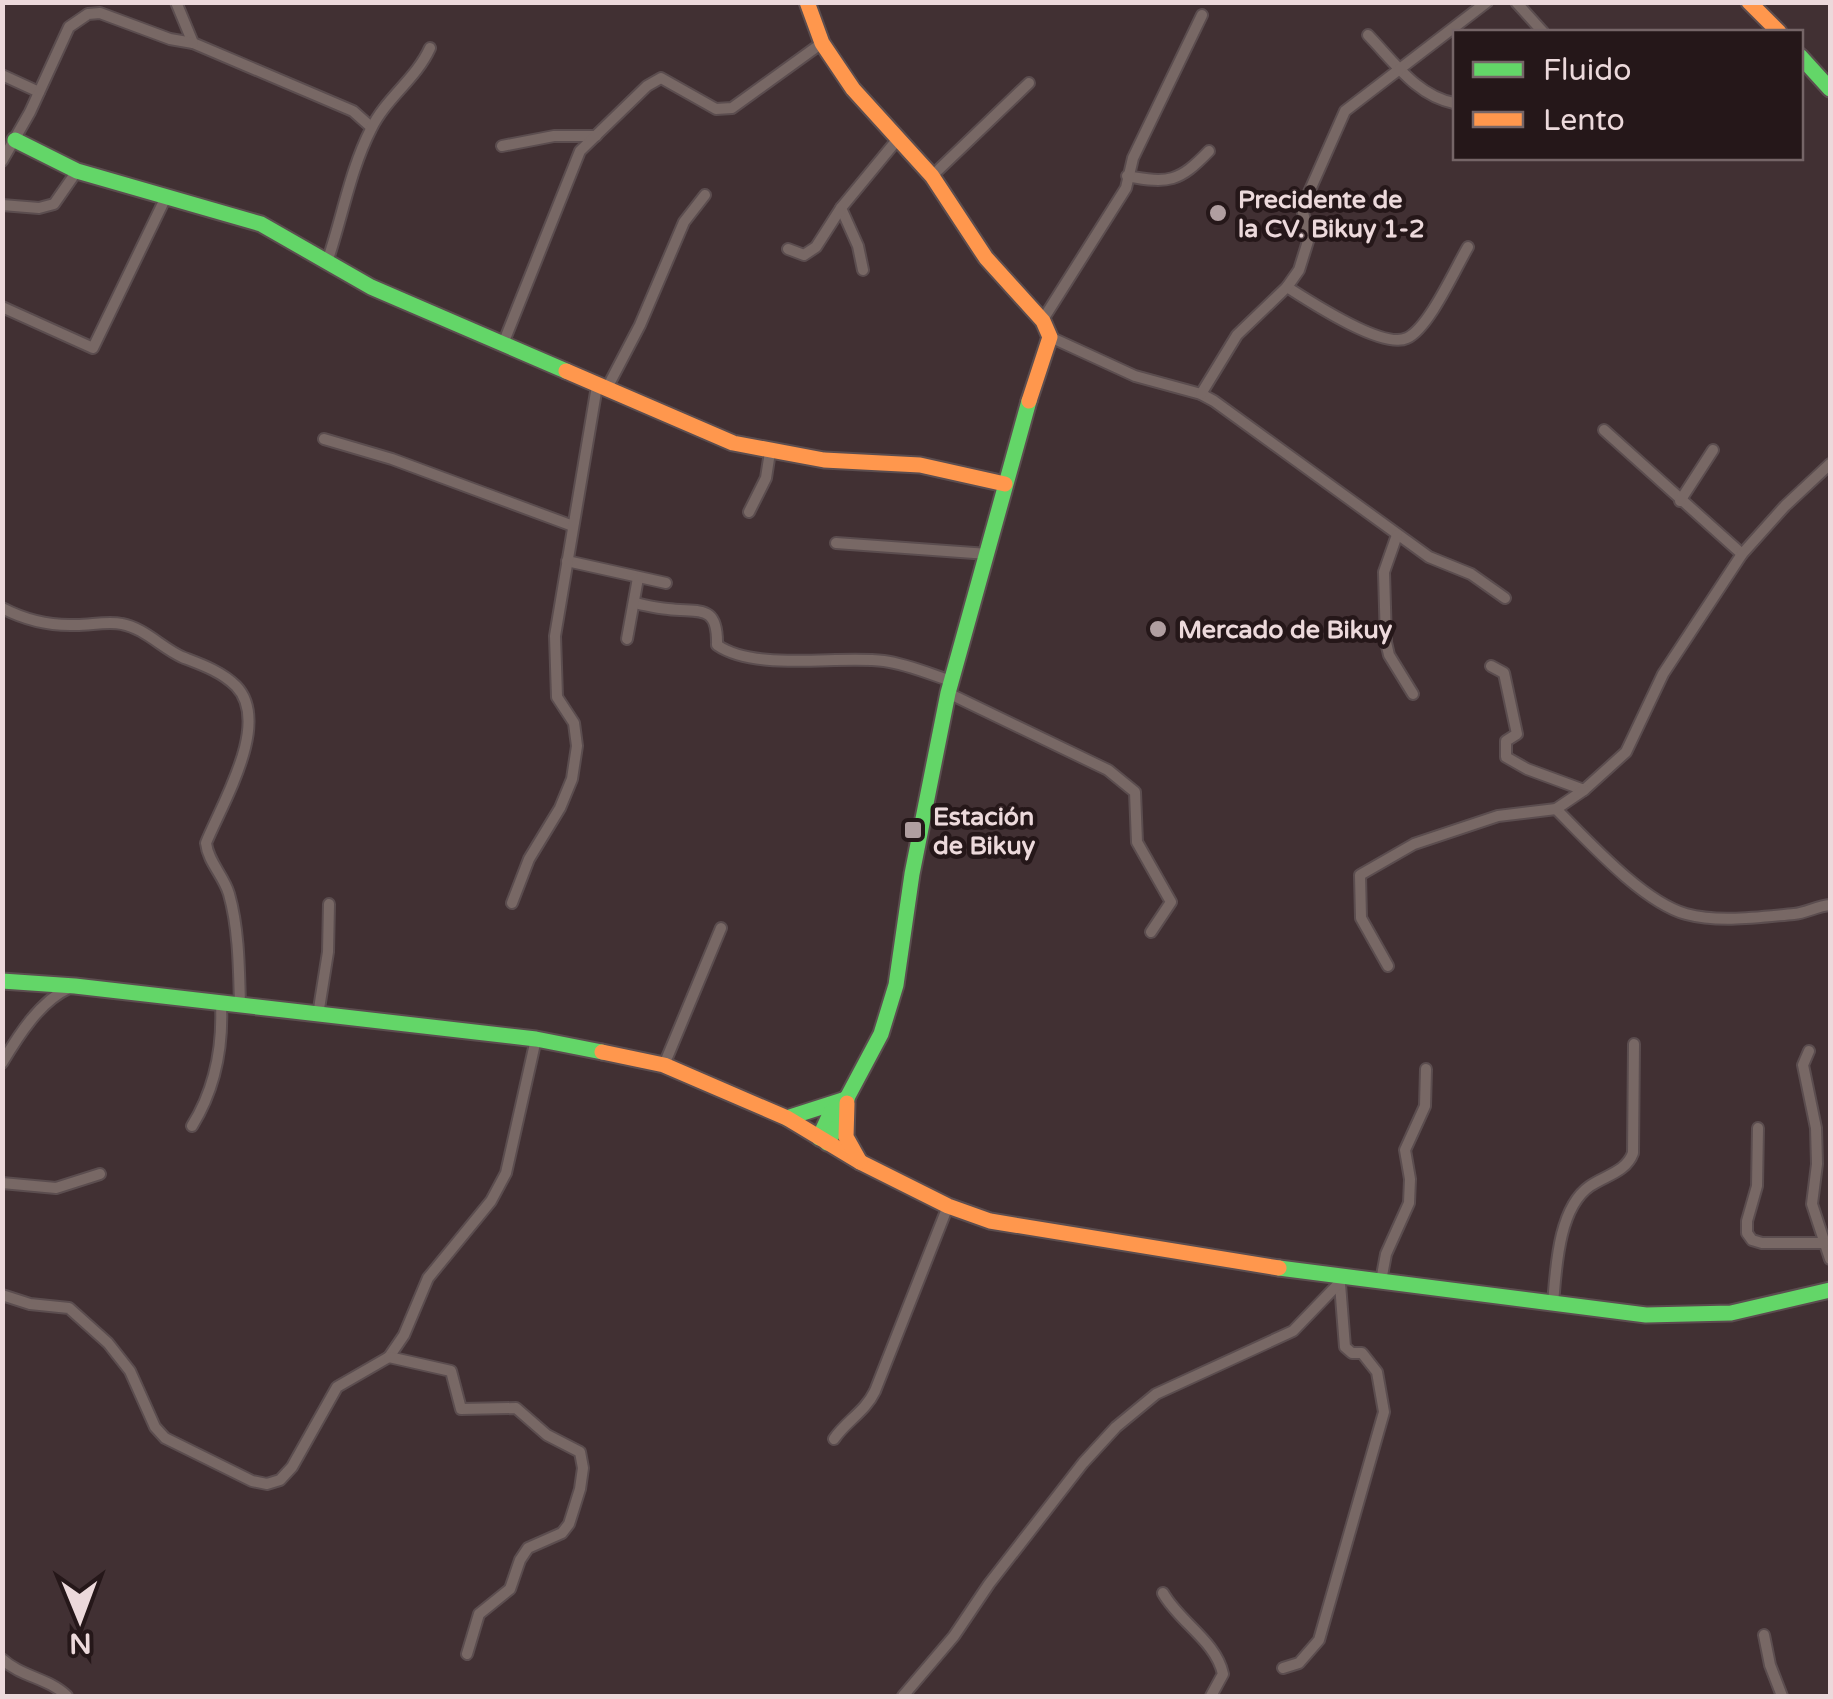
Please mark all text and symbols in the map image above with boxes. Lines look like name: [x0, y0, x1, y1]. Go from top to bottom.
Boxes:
legend: [1453, 30, 1803, 160]
text: Fluido: [1543, 52, 1631, 89]
text: Lento: [1543, 102, 1625, 139]
place label: Precidente de la CV. Bikuy 1-2: [1238, 185, 1425, 244]
marker: Precidente de la CV. Bikuy 1-2: [1207, 202, 1229, 224]
place label: Mercado de Bikuy: [1178, 615, 1393, 645]
marker: Mercado de Bikuy: [1147, 618, 1169, 640]
place label: Estación de Bikuy: [933, 802, 1036, 861]
marker: Estación de Bikuy: [902, 819, 924, 841]
north arrow: [30, 1569, 130, 1669]
text: N: [69, 1626, 92, 1660]

